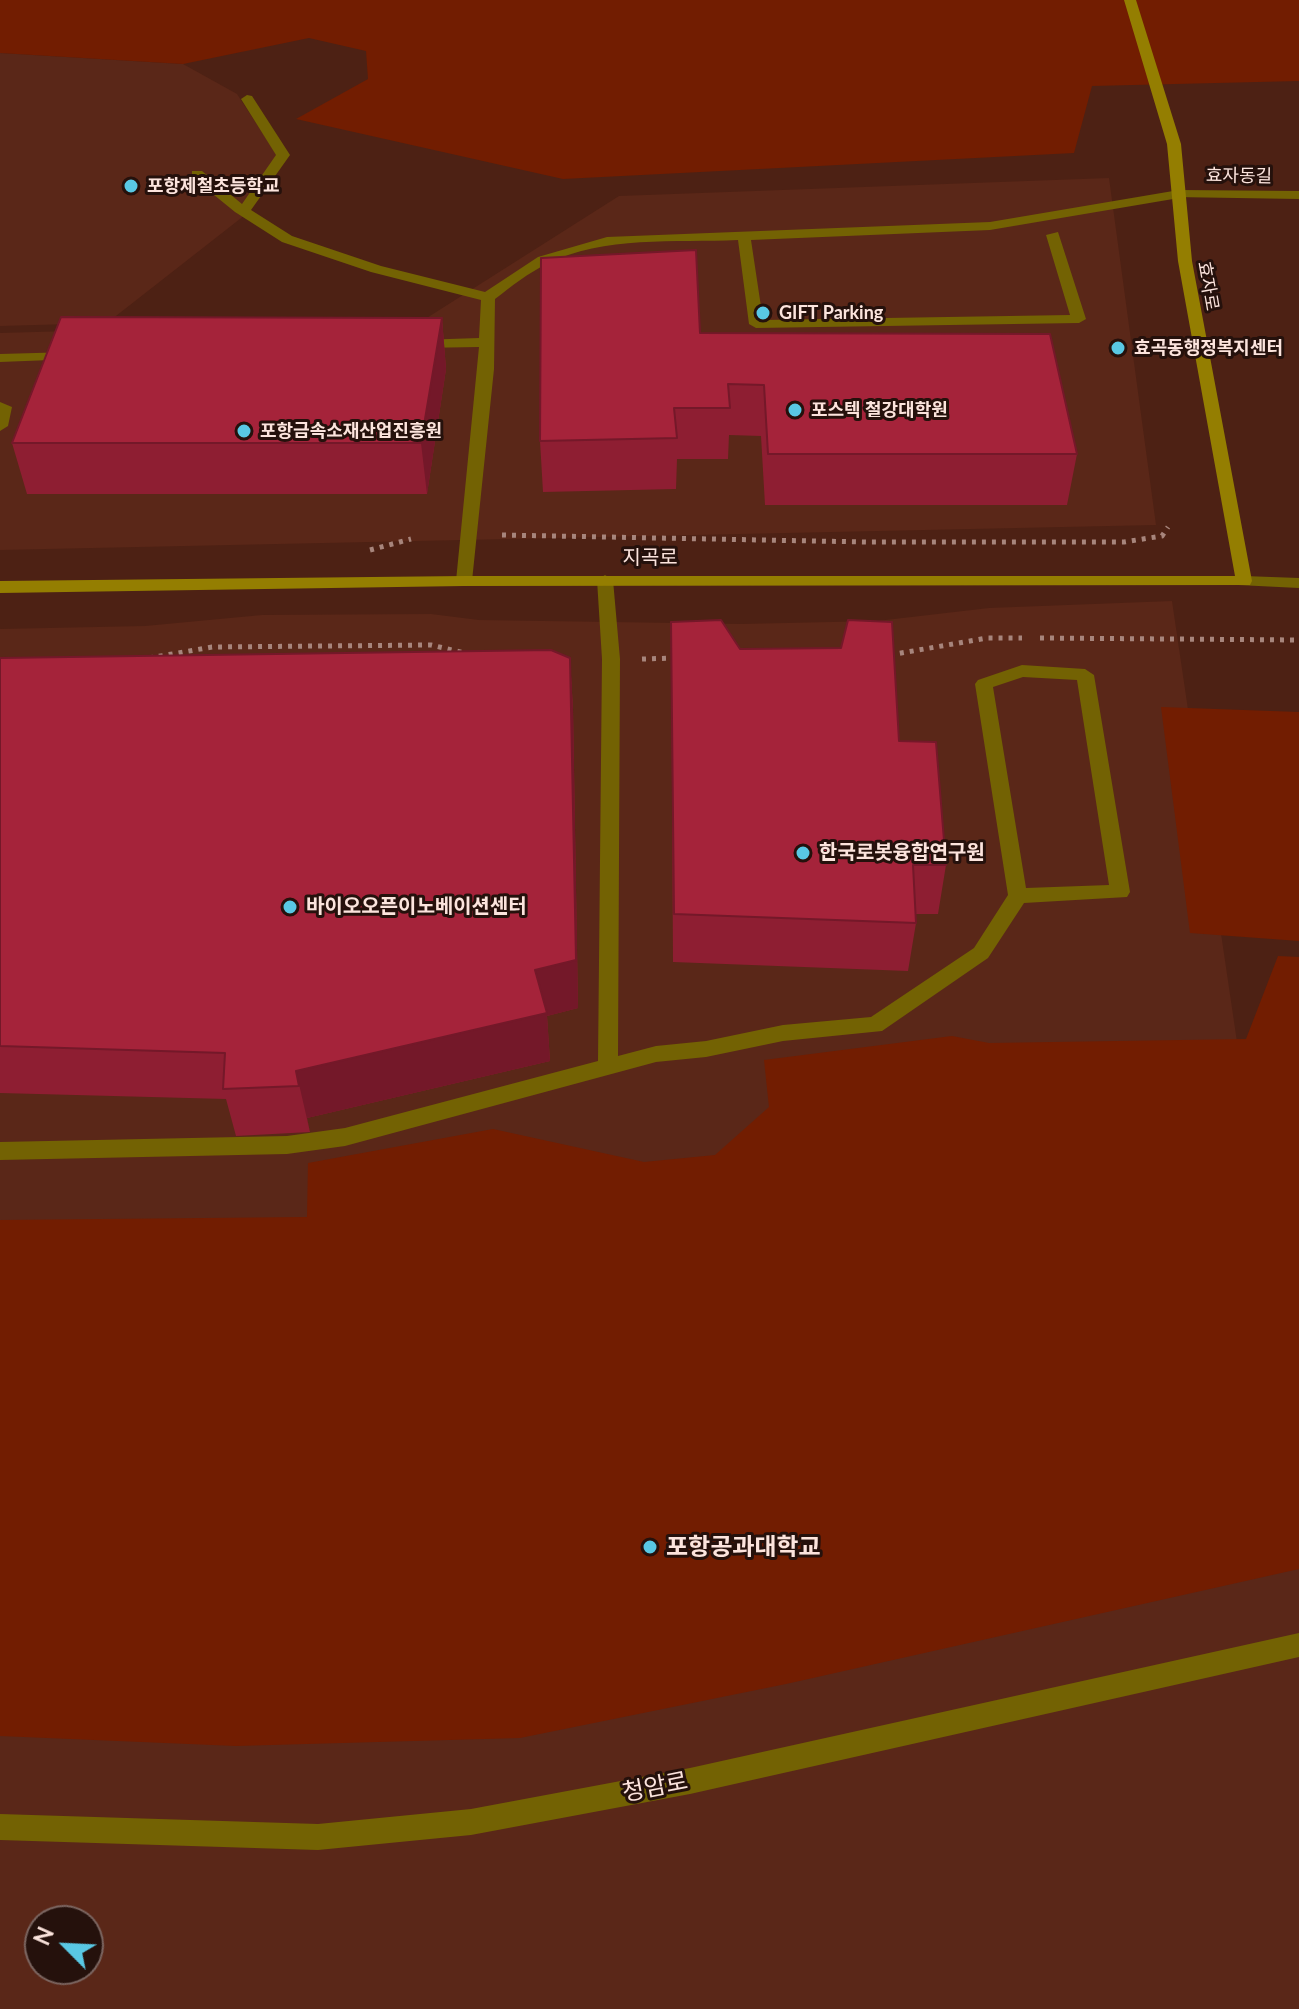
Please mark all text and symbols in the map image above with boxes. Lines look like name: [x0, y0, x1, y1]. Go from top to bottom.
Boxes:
street label: 효자동길: [1206, 165, 1272, 187]
place label: 포항제철초등학교: [147, 175, 279, 197]
marker: 포항제철초등학교: [122, 177, 140, 195]
street label: 효자로: [1193, 260, 1223, 312]
place label: GIFT Parking: [779, 302, 883, 324]
marker: GIFT Parking: [754, 304, 772, 322]
place label: 효곡동행정복지센터: [1134, 337, 1283, 359]
marker: 효곡동행정복지센터: [1109, 339, 1127, 357]
place label: 포스텍 철강대학원: [811, 399, 948, 421]
marker: 포스텍 철강대학원: [786, 401, 804, 419]
place label: 포항금속소재산업진흥원: [260, 420, 442, 442]
marker: 포항금속소재산업진흥원: [235, 422, 253, 440]
street label: 지곡로: [622, 546, 678, 570]
place label: 한국로봇융합연구원: [819, 841, 985, 865]
marker: 한국로봇융합연구원: [794, 844, 812, 862]
place label: 바이오오픈이노베이션센터: [306, 895, 527, 919]
marker: 바이오오픈이노베이션센터: [281, 898, 299, 916]
place label: 포항공과대학교: [666, 1533, 821, 1561]
marker: 포항공과대학교: [641, 1538, 659, 1556]
street label: 청암로: [620, 1767, 690, 1807]
north arrow: [24, 1905, 104, 1985]
text: N: [28, 1923, 59, 1949]

